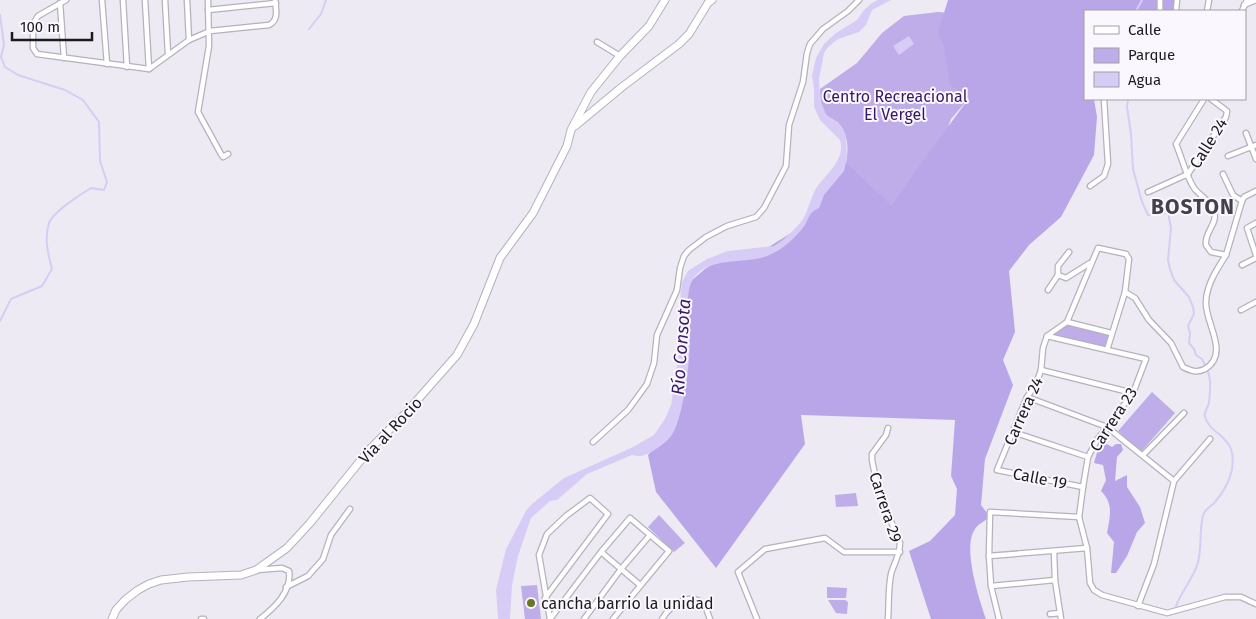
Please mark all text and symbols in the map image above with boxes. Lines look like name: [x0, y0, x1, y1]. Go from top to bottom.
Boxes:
scale bar: [12, 10, 92, 42]
legend: [1084, 10, 1246, 100]
text: 100 m: [20, 18, 60, 36]
text: Calle: [1128, 21, 1161, 39]
text: Parque: [1128, 46, 1175, 64]
text: Agua: [1128, 71, 1161, 89]
park label: Centro Recreacional El Vergel: [823, 87, 968, 124]
street label: Calle 24: [1186, 114, 1231, 172]
district label: BOSTON: [1151, 194, 1235, 220]
water label: Río Consota: [667, 298, 695, 396]
street label: Carrera 24: [1000, 374, 1047, 448]
street label: Carrera 23: [1086, 384, 1141, 455]
street label: Via al Rocio: [355, 393, 426, 468]
street label: Calle 19: [1011, 464, 1069, 493]
street label: Carrera 29: [865, 470, 906, 545]
place label: cancha barrio la unidad: [541, 594, 714, 613]
marker: cancha barrio la unidad: [525, 597, 537, 609]

